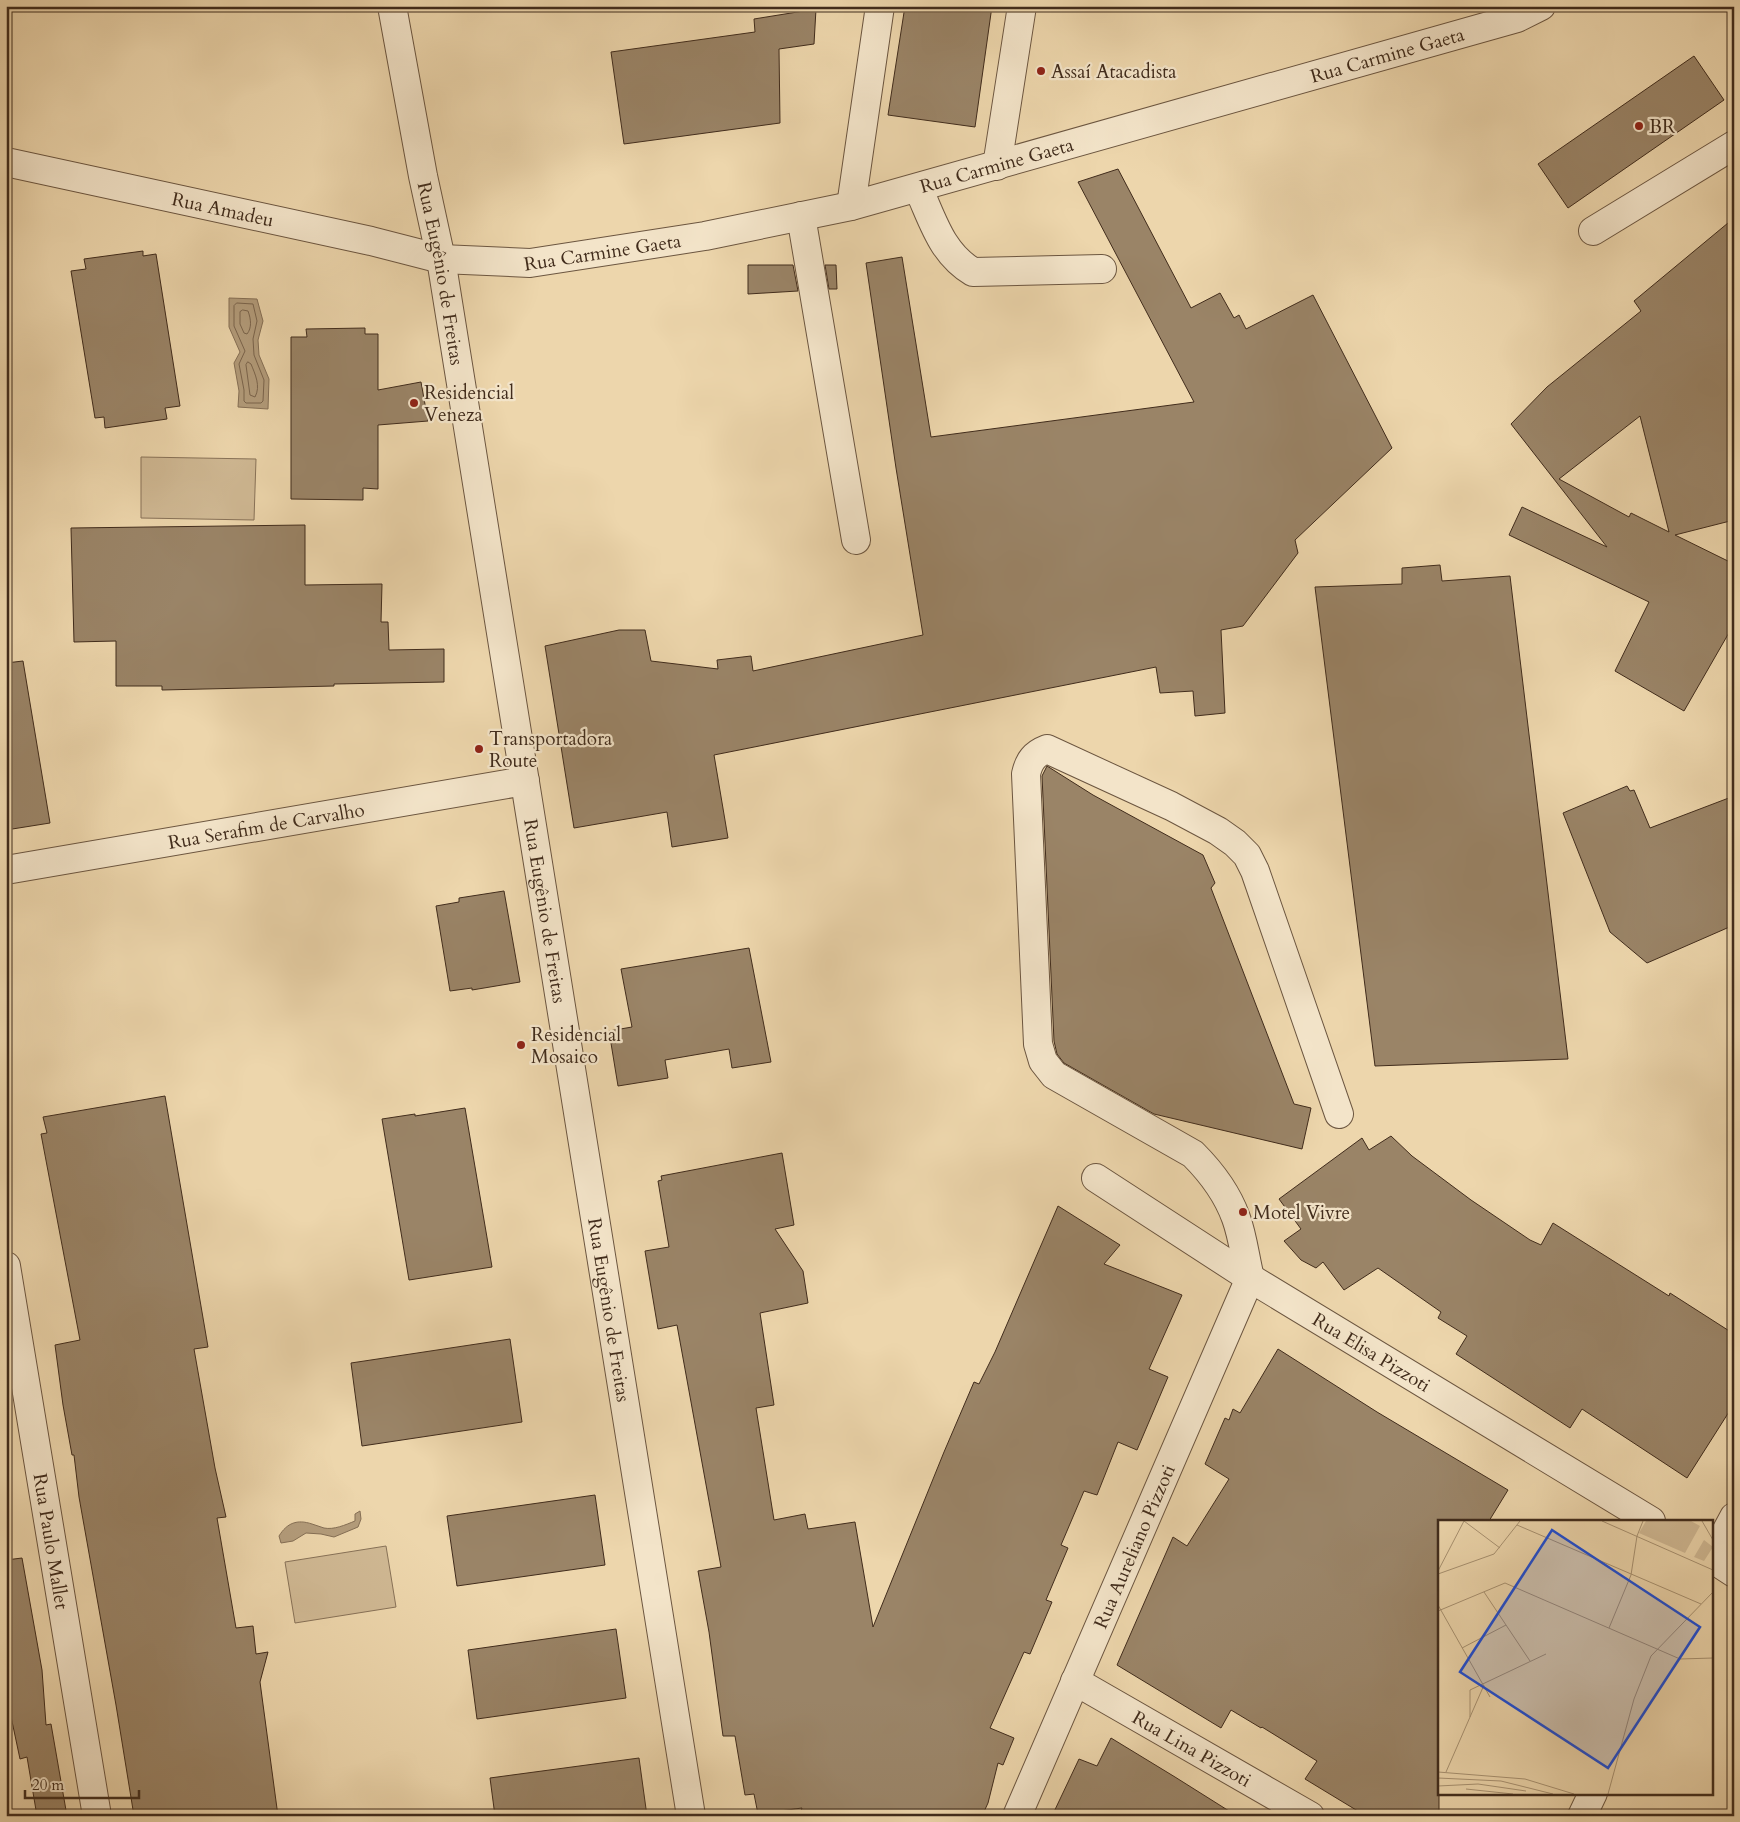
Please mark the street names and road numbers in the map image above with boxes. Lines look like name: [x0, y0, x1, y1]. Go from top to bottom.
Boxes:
street label: Rua Carmine Gaeta: [1307, 22, 1467, 90]
street label: Rua Carmine Gaeta: [917, 132, 1077, 200]
street label: Rua Eugênio de Freitas: [411, 179, 470, 367]
street label: Rua Amadeu: [169, 186, 276, 234]
street label: Rua Carmine Gaeta: [522, 228, 683, 278]
street label: Rua Serafim de Carvalho: [166, 797, 367, 856]
street label: Rua Eugênio de Freitas: [517, 817, 572, 1005]
street label: Rua Eugênio de Freitas: [581, 1216, 636, 1404]
street label: Rua Elisa Pizzoti: [1307, 1307, 1435, 1398]
street label: Rua Aureliano Pizzoti: [1088, 1461, 1182, 1633]
street label: Rua Paulo Mallet: [27, 1471, 75, 1611]
street label: Rua Lina Pizzoti: [1127, 1705, 1256, 1794]

